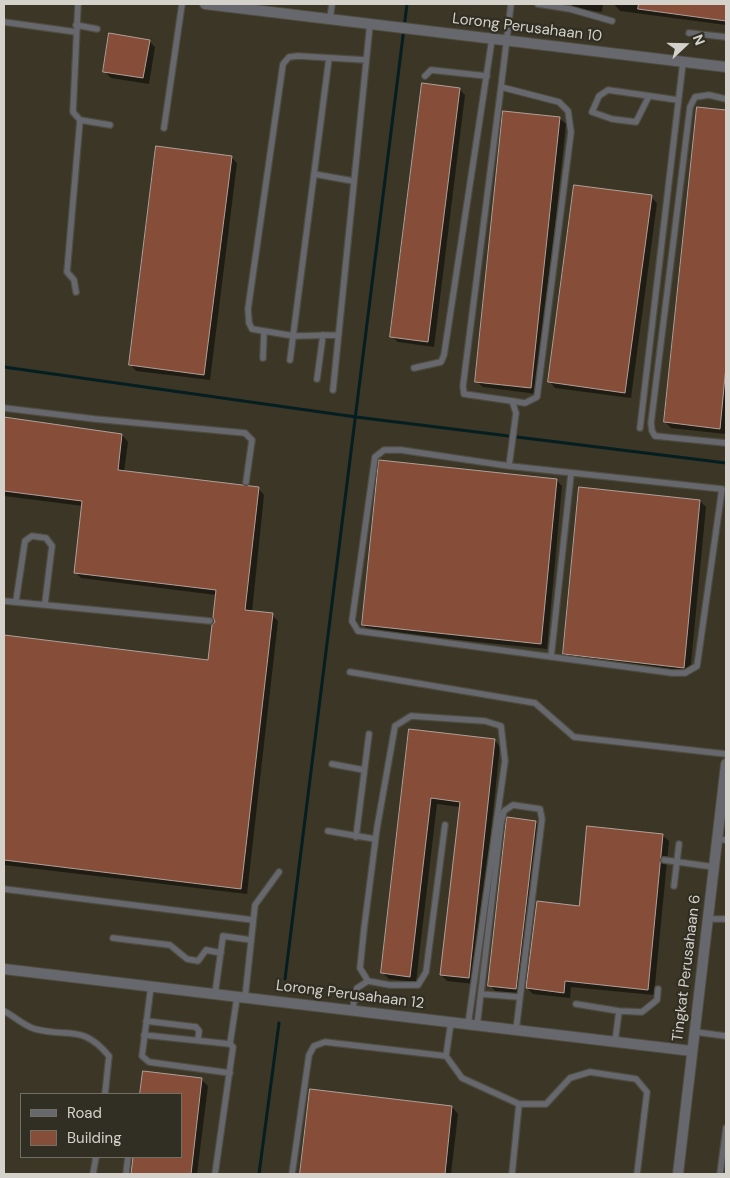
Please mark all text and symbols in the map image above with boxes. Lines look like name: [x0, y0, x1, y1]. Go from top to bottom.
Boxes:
street label: Lorong Perusahaan 10: [451, 10, 603, 46]
north arrow: [660, 20, 710, 70]
text: N: [689, 32, 709, 48]
street label: Tingkat Perusahaan 6: [669, 894, 705, 1042]
street label: Lorong Perusahaan 12: [275, 977, 425, 1013]
legend: [20, 1093, 182, 1158]
text: Road: [67, 1103, 102, 1123]
text: Building: [67, 1128, 122, 1148]

